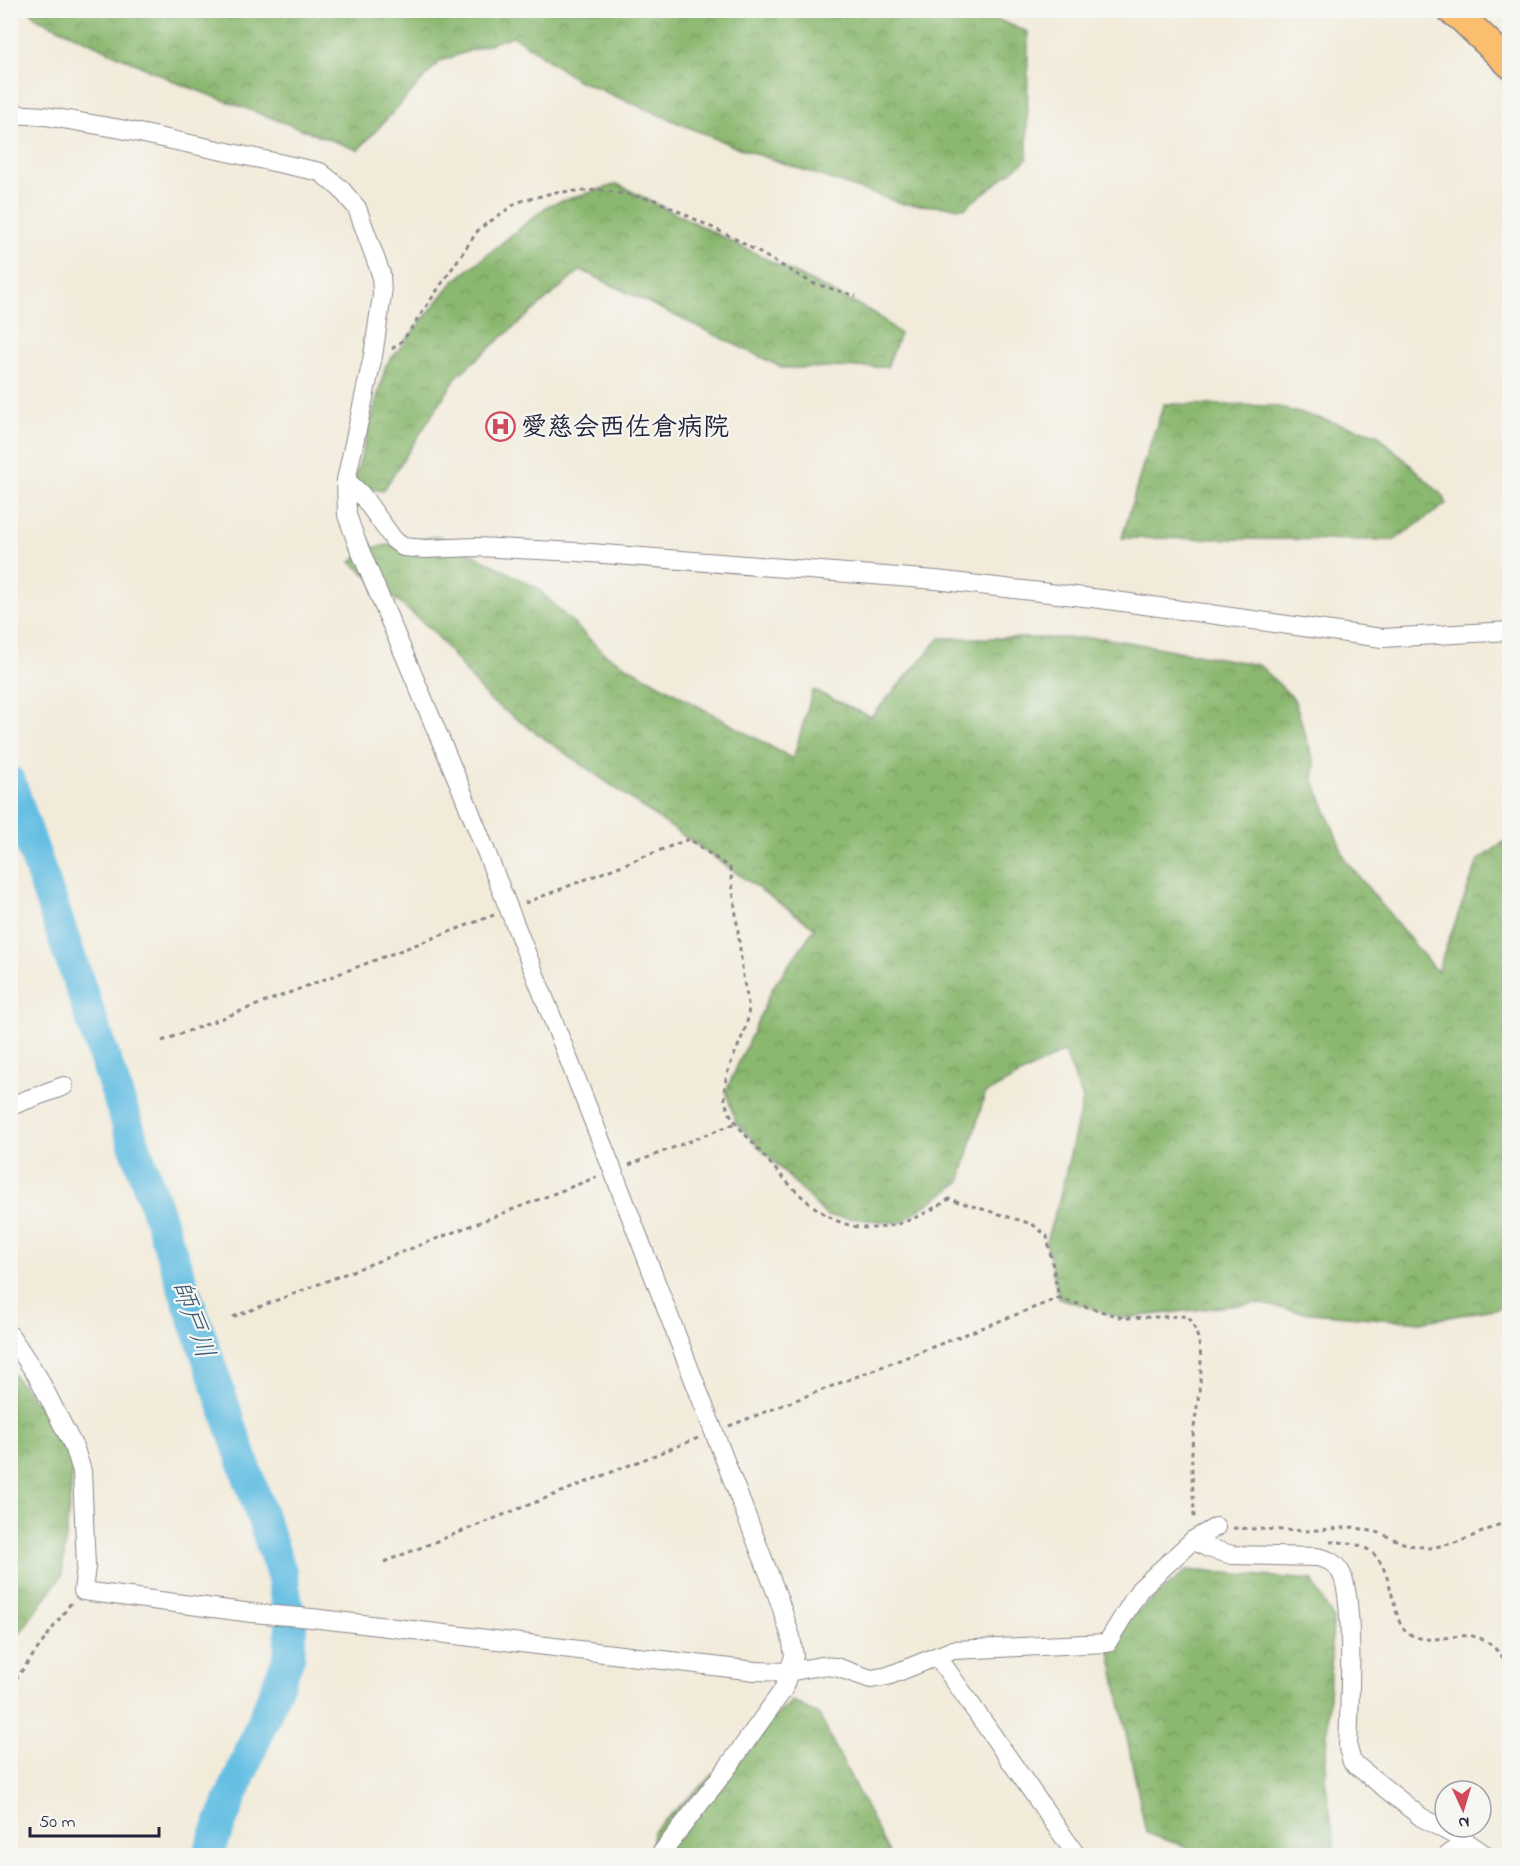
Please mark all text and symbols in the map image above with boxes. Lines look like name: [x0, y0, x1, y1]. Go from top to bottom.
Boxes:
hospital icon: 愛慈会西佐倉病院: [484, 410, 516, 442]
place label: 愛慈会西佐倉病院: [521, 410, 729, 448]
water label: 師戸川: [160, 1275, 223, 1364]
north arrow: [1433, 1779, 1493, 1839]
scale bar: [30, 1800, 159, 1838]
text: 50 m: [39, 1810, 76, 1836]
text: N: [1457, 1810, 1470, 1834]

